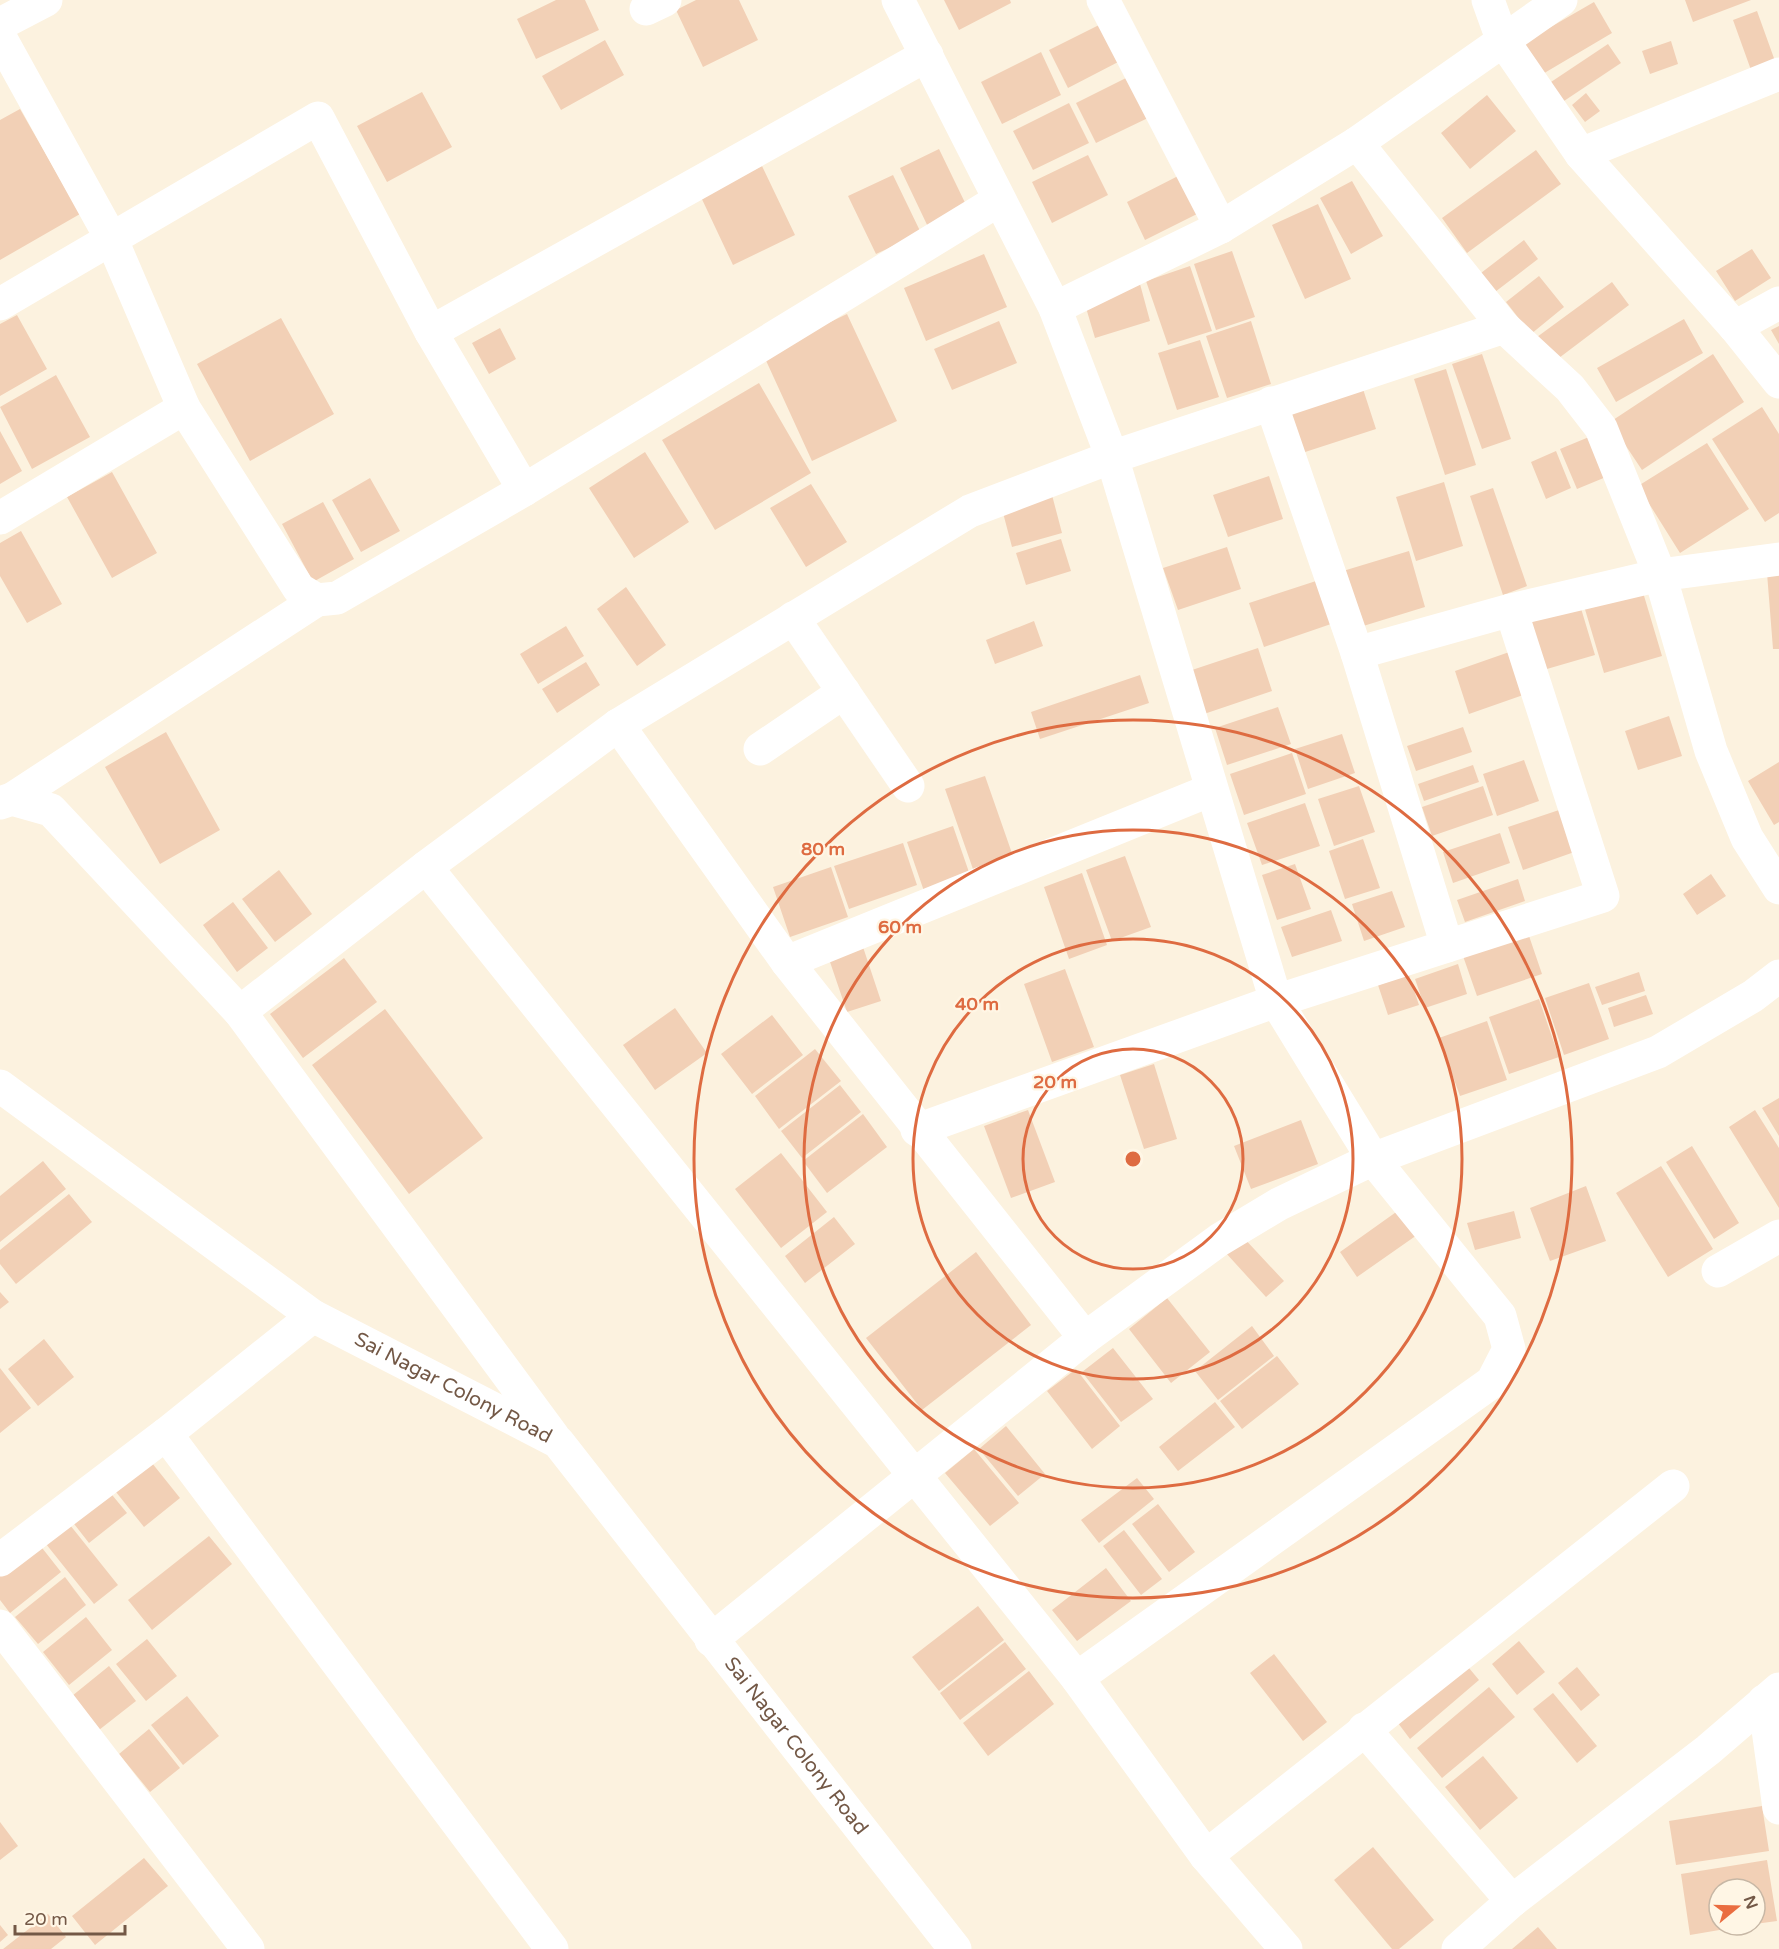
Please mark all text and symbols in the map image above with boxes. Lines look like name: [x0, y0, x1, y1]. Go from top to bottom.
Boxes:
text: 80 m: [801, 838, 845, 860]
text: 60 m: [878, 916, 922, 938]
text: 40 m: [955, 993, 999, 1015]
text: 20 m: [1033, 1071, 1077, 1093]
centre of rings: [1123, 1149, 1143, 1169]
street label: Sai Nagar Colony Road: [350, 1327, 556, 1449]
street label: Sai Nagar Colony Road: [719, 1652, 873, 1840]
north arrow: [1707, 1877, 1767, 1937]
text: N: [1739, 1893, 1762, 1912]
scale bar: [15, 1898, 124, 1936]
text: 20 m: [24, 1908, 68, 1930]

